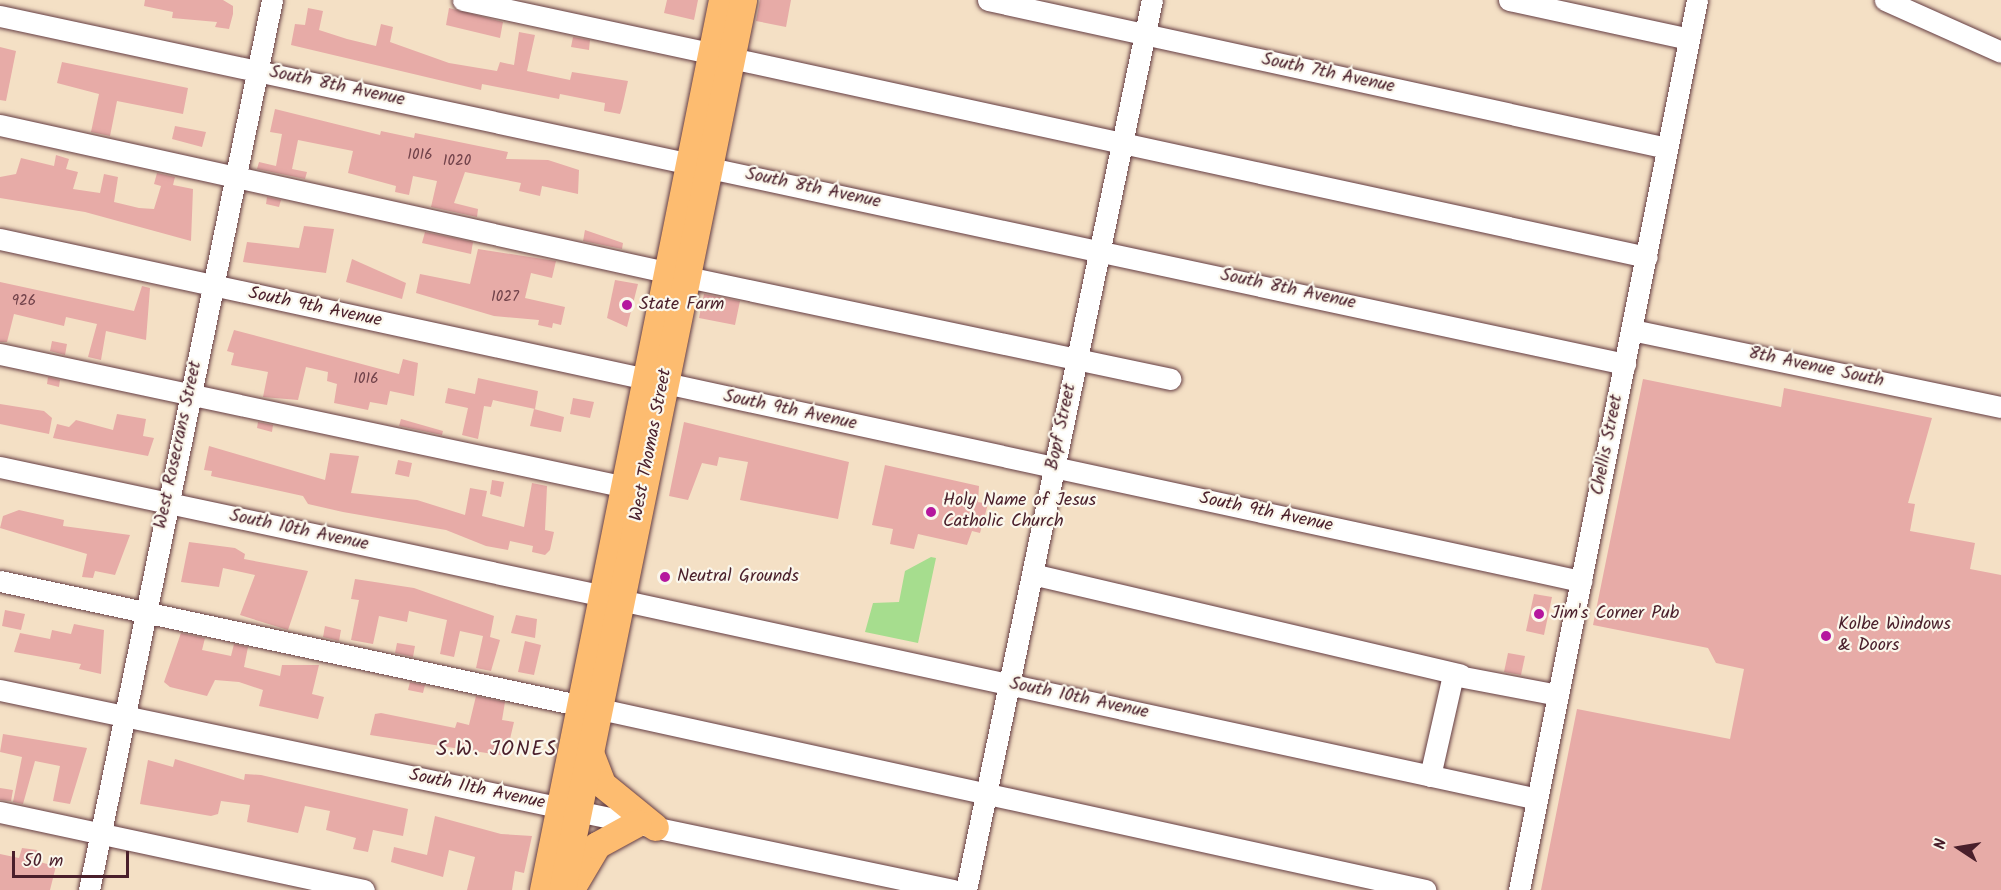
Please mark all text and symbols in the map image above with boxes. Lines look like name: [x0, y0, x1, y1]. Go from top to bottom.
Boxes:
street label: South 7th Avenue: [1260, 49, 1396, 99]
street label: South 8th Avenue: [267, 62, 407, 112]
house number: 1016: [407, 147, 433, 165]
house number: 1020: [443, 153, 471, 171]
street label: South 8th Avenue: [743, 164, 883, 214]
street label: South 8th Avenue: [1218, 265, 1358, 315]
street label: South 9th Avenue: [246, 283, 384, 333]
house number: 1027: [491, 289, 519, 307]
house number: 926: [12, 293, 36, 311]
place label: State Farm: [639, 294, 724, 316]
marker: State Farm: [620, 298, 634, 312]
street label: 8th Avenue South: [1746, 343, 1886, 393]
street label: West Rosecrans Street: [151, 359, 207, 531]
street label: West Thomas Street: [627, 367, 677, 523]
house number: 1016: [353, 371, 379, 389]
street label: Bopf Street: [1042, 382, 1082, 472]
street label: South 9th Avenue: [721, 386, 859, 436]
street label: Chellis Street: [1588, 393, 1628, 497]
street label: South 9th Avenue: [1197, 488, 1335, 538]
place label: Holy Name of Jesus Catholic Church: [943, 491, 1096, 534]
marker: Holy Name of Jesus Catholic Church: [924, 505, 938, 519]
street label: South 10th Avenue: [227, 506, 371, 556]
place label: Neutral Grounds: [677, 566, 799, 588]
marker: Neutral Grounds: [658, 570, 672, 584]
place label: Jim's Corner Pub: [1551, 603, 1679, 625]
marker: Jim's Corner Pub: [1532, 607, 1546, 621]
place label: Kolbe Windows & Doors: [1838, 615, 1951, 658]
marker: Kolbe Windows & Doors: [1819, 629, 1833, 643]
street label: South 10th Avenue: [1007, 674, 1151, 724]
district label: S.W. JONES: [436, 737, 558, 763]
street label: South 11th Avenue: [407, 765, 547, 815]
north arrow: [1929, 818, 1989, 878]
text: N: [1928, 837, 1954, 852]
scale bar: [15, 839, 132, 877]
text: 50 m: [23, 847, 63, 876]

